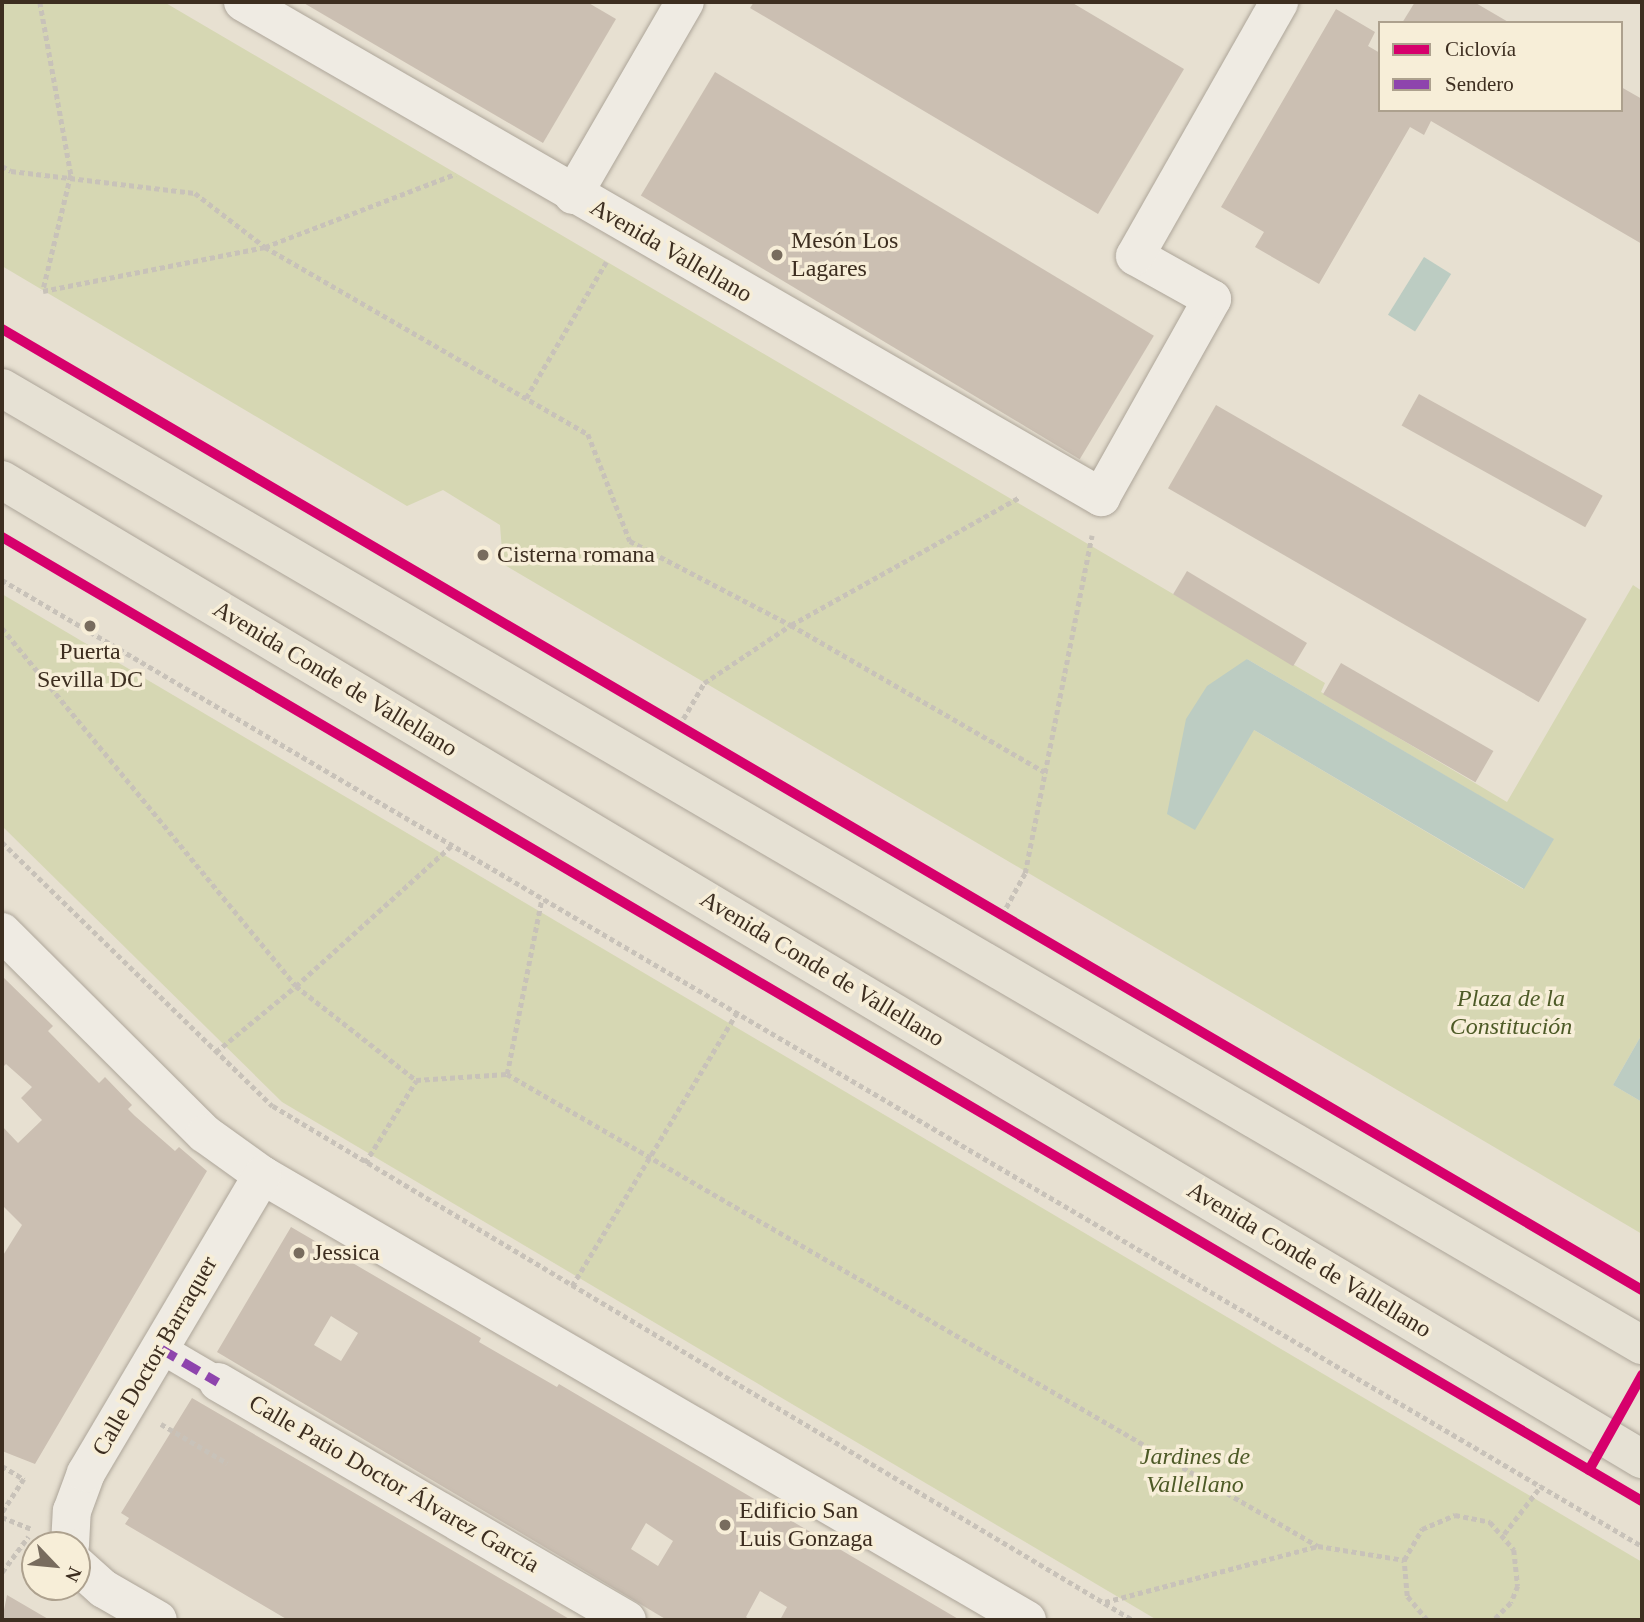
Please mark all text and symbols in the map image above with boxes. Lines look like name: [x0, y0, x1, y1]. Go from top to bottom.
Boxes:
legend: [1378, 21, 1623, 112]
text: Ciclovía: [1445, 37, 1516, 61]
text: Sendero: [1445, 72, 1514, 96]
street label: Avenida Vallellano: [585, 193, 757, 309]
place label: Mesón Los Lagares: [791, 227, 898, 283]
marker: Mesón Los Lagares: [769, 247, 785, 263]
place label: Cisterna romana: [497, 541, 655, 569]
marker: Cisterna romana: [475, 547, 491, 563]
street label: Avenida Conde de Vallellano: [208, 595, 462, 763]
marker: Puerta Sevilla DC: [82, 618, 98, 634]
place label: Puerta Sevilla DC: [37, 638, 143, 694]
street label: Avenida Conde de Vallellano: [695, 885, 949, 1053]
park label: Plaza de la Constitución: [1450, 985, 1572, 1041]
street label: Avenida Conde de Vallellano: [1182, 1176, 1436, 1344]
place label: Jessica: [313, 1239, 380, 1267]
marker: Jessica: [291, 1245, 307, 1261]
street label: Calle Doctor Barraquer: [86, 1251, 224, 1461]
street label: Calle Patio Doctor Álvarez García: [244, 1389, 544, 1579]
park label: Jardines de Vallellano: [1140, 1443, 1250, 1499]
place label: Edificio San Luis Gonzaga: [739, 1497, 873, 1553]
marker: Edificio San Luis Gonzaga: [717, 1517, 733, 1533]
north arrow: [21, 1531, 91, 1601]
text: N: [61, 1564, 86, 1585]

